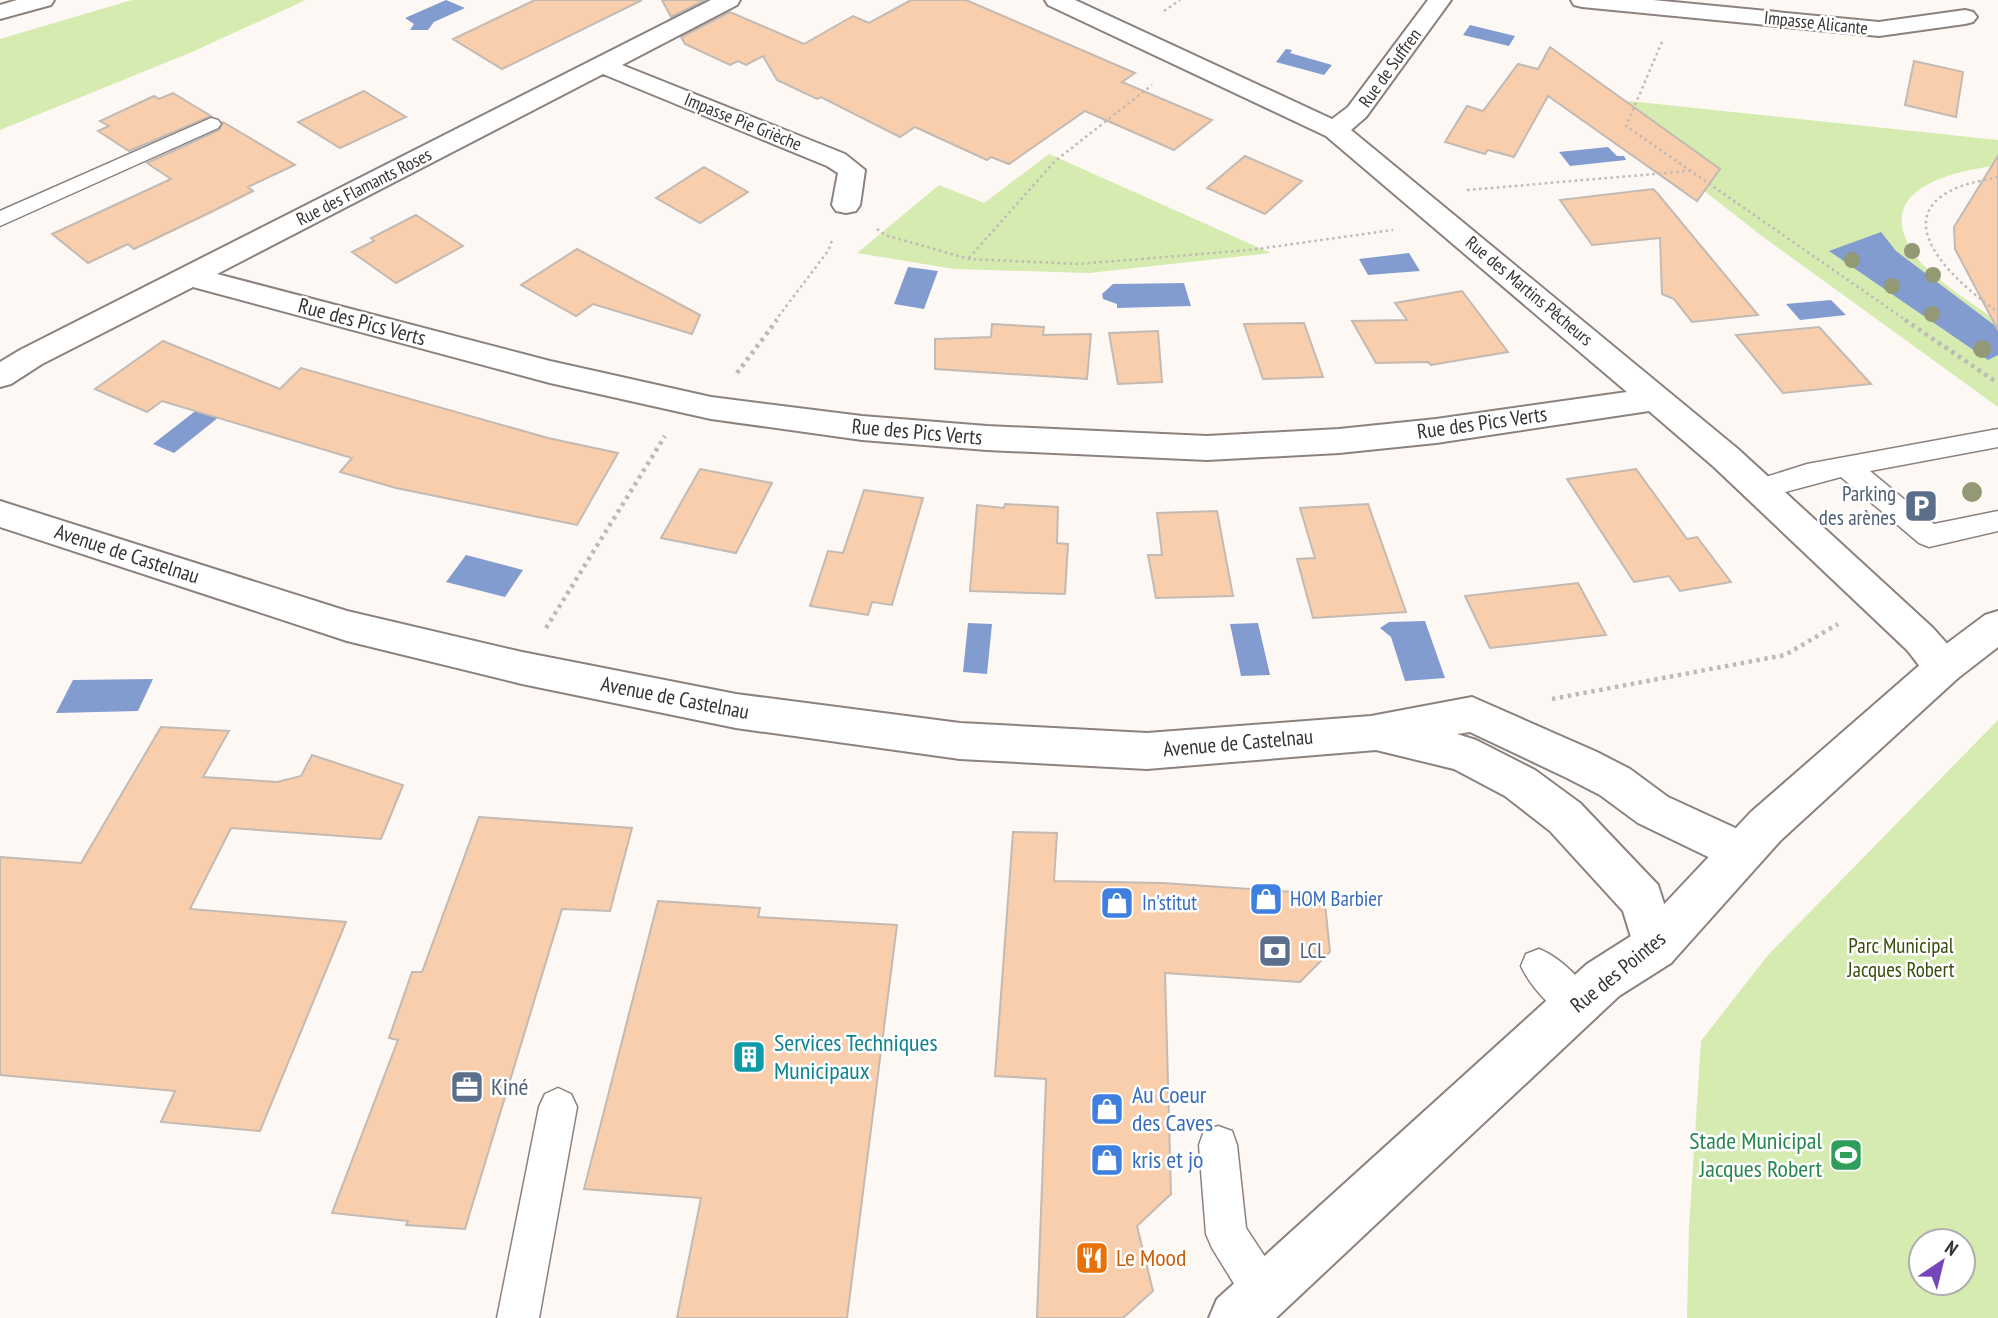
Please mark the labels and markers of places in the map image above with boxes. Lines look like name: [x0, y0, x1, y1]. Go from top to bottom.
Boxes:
place label: Parking des arènes: [1819, 480, 1896, 531]
parking icon: Parking des arènes: [1902, 487, 1940, 525]
shop icon: HOM Barbier: [1247, 880, 1285, 918]
shop icon: In'stitut: [1098, 884, 1136, 922]
place label: HOM Barbier: [1290, 885, 1383, 912]
place label: In'stitut: [1142, 889, 1197, 916]
bank icon: LCL: [1256, 932, 1294, 970]
place label: LCL: [1300, 937, 1326, 964]
place label: Services Techniques Municipaux: [774, 1027, 938, 1086]
building icon: Services Techniques Municipaux: [730, 1038, 768, 1076]
office icon: Kiné: [448, 1068, 486, 1106]
place label: Kiné: [491, 1071, 529, 1102]
place label: Au Coeur des Caves: [1132, 1079, 1213, 1138]
shop icon: Au Coeur des Caves: [1088, 1090, 1126, 1128]
place label: Stade Municipal Jacques Robert: [1689, 1125, 1822, 1184]
sports icon: Stade Municipal Jacques Robert: [1827, 1136, 1865, 1174]
shop icon: kris et jo: [1088, 1141, 1126, 1179]
place label: kris et jo: [1132, 1144, 1203, 1175]
restaurant icon: Le Mood: [1073, 1239, 1111, 1277]
place label: Le Mood: [1116, 1242, 1186, 1273]

